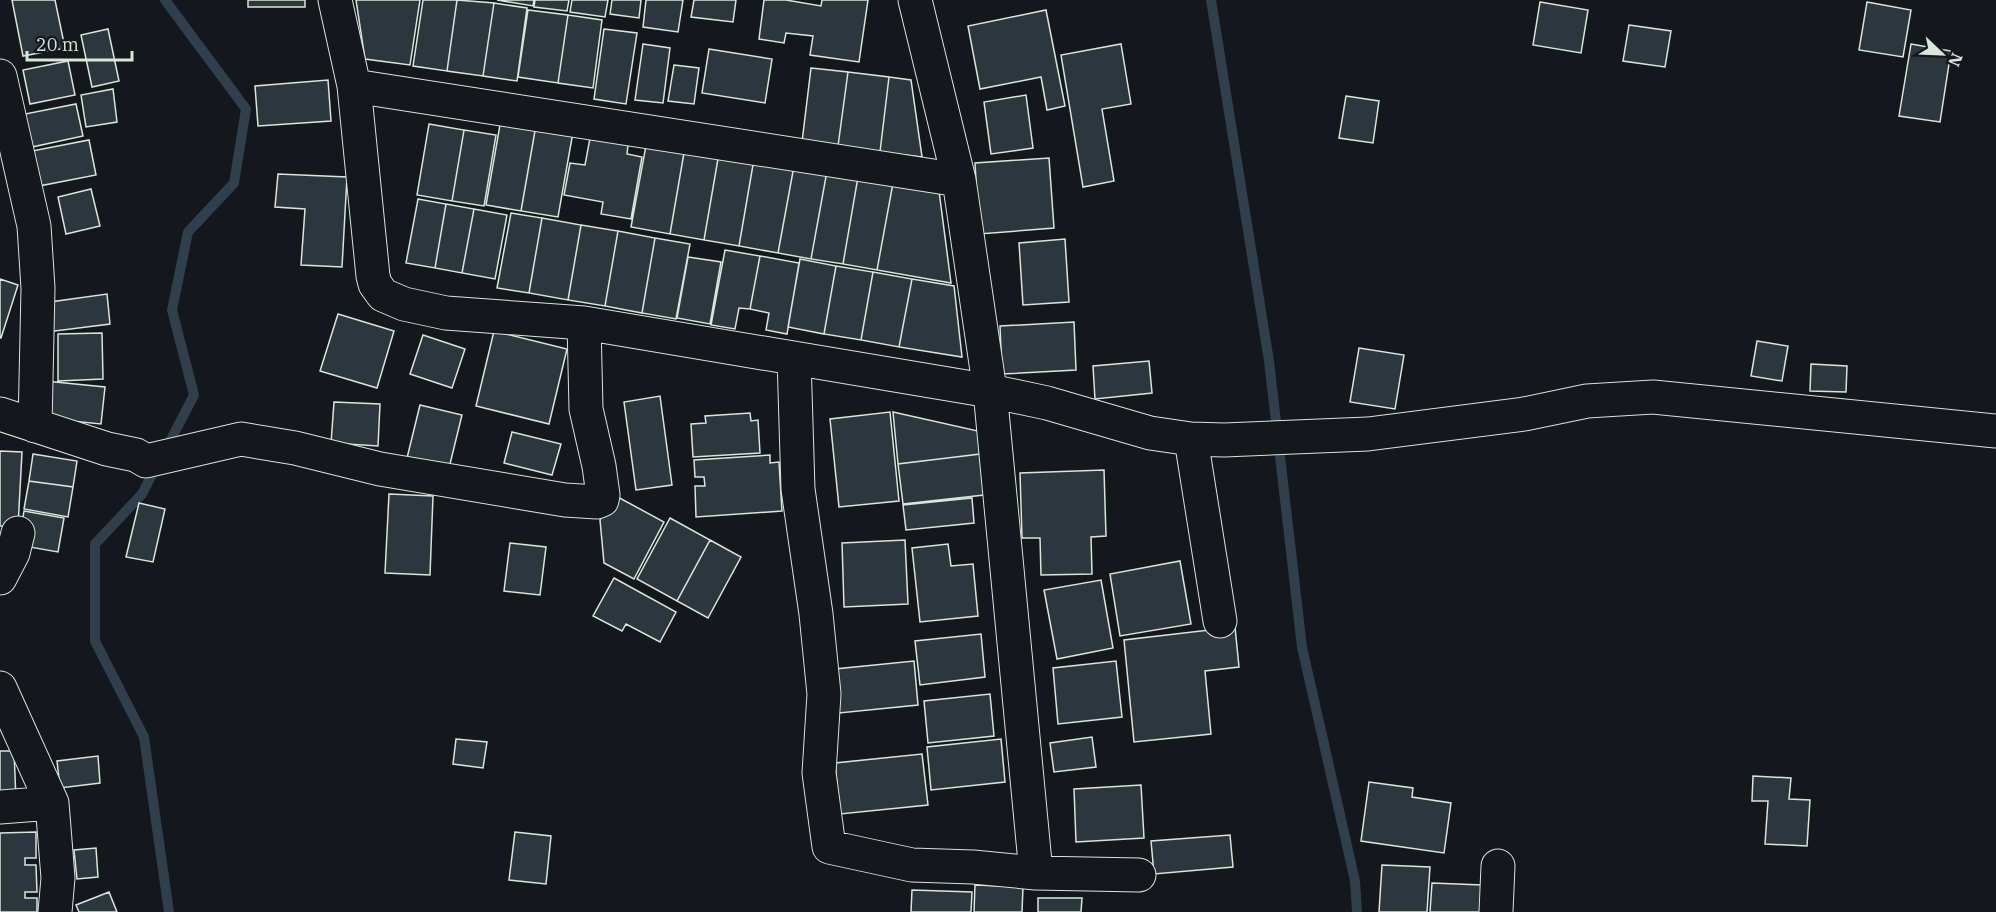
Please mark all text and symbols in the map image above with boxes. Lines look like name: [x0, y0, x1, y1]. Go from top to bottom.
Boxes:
scale bar: [27, 24, 132, 62]
north arrow: [1912, 24, 1972, 84]
text: 20 m: [36, 33, 79, 56]
text: N: [1944, 50, 1967, 70]

